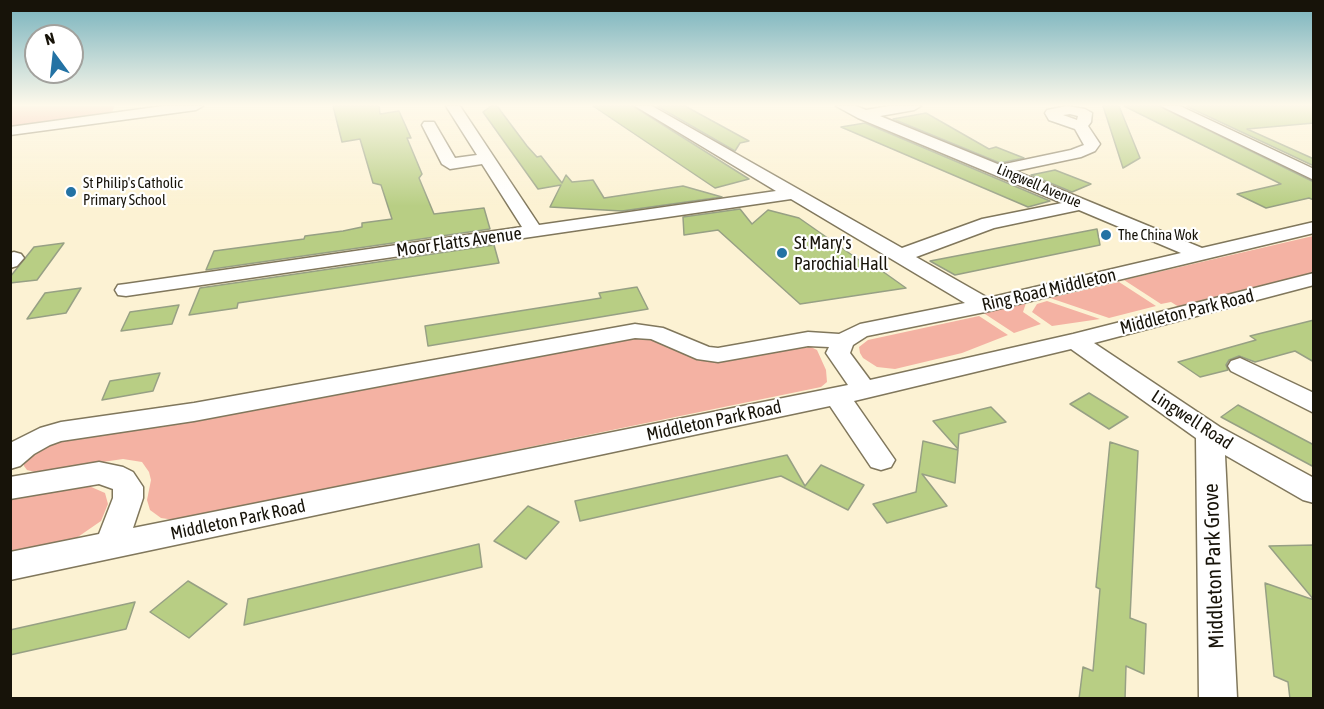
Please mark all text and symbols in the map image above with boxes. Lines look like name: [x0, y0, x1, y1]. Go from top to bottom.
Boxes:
north arrow: [24, 24, 84, 84]
text: N: [43, 29, 57, 48]
street label: Lingwell Avenue: [994, 160, 1084, 212]
place label: St Philip's Catholic Primary School: [83, 174, 183, 209]
marker: St Philip's Catholic Primary School: [64, 185, 78, 199]
street label: Moor Flatts Avenue: [395, 223, 523, 261]
place label: The China Wok: [1118, 226, 1198, 244]
marker: The China Wok: [1099, 228, 1113, 242]
place label: St Mary's Parochial Hall: [794, 232, 888, 274]
marker: St Mary's Parochial Hall: [775, 246, 789, 260]
street label: Ring Road Middleton: [980, 264, 1118, 316]
street label: Middleton Park Road: [1118, 285, 1256, 339]
street label: Lingwell Road: [1147, 386, 1237, 454]
street label: Middleton Park Road: [644, 396, 784, 446]
street label: Middleton Park Grove: [1199, 483, 1229, 649]
street label: Middleton Park Road: [168, 495, 308, 545]

